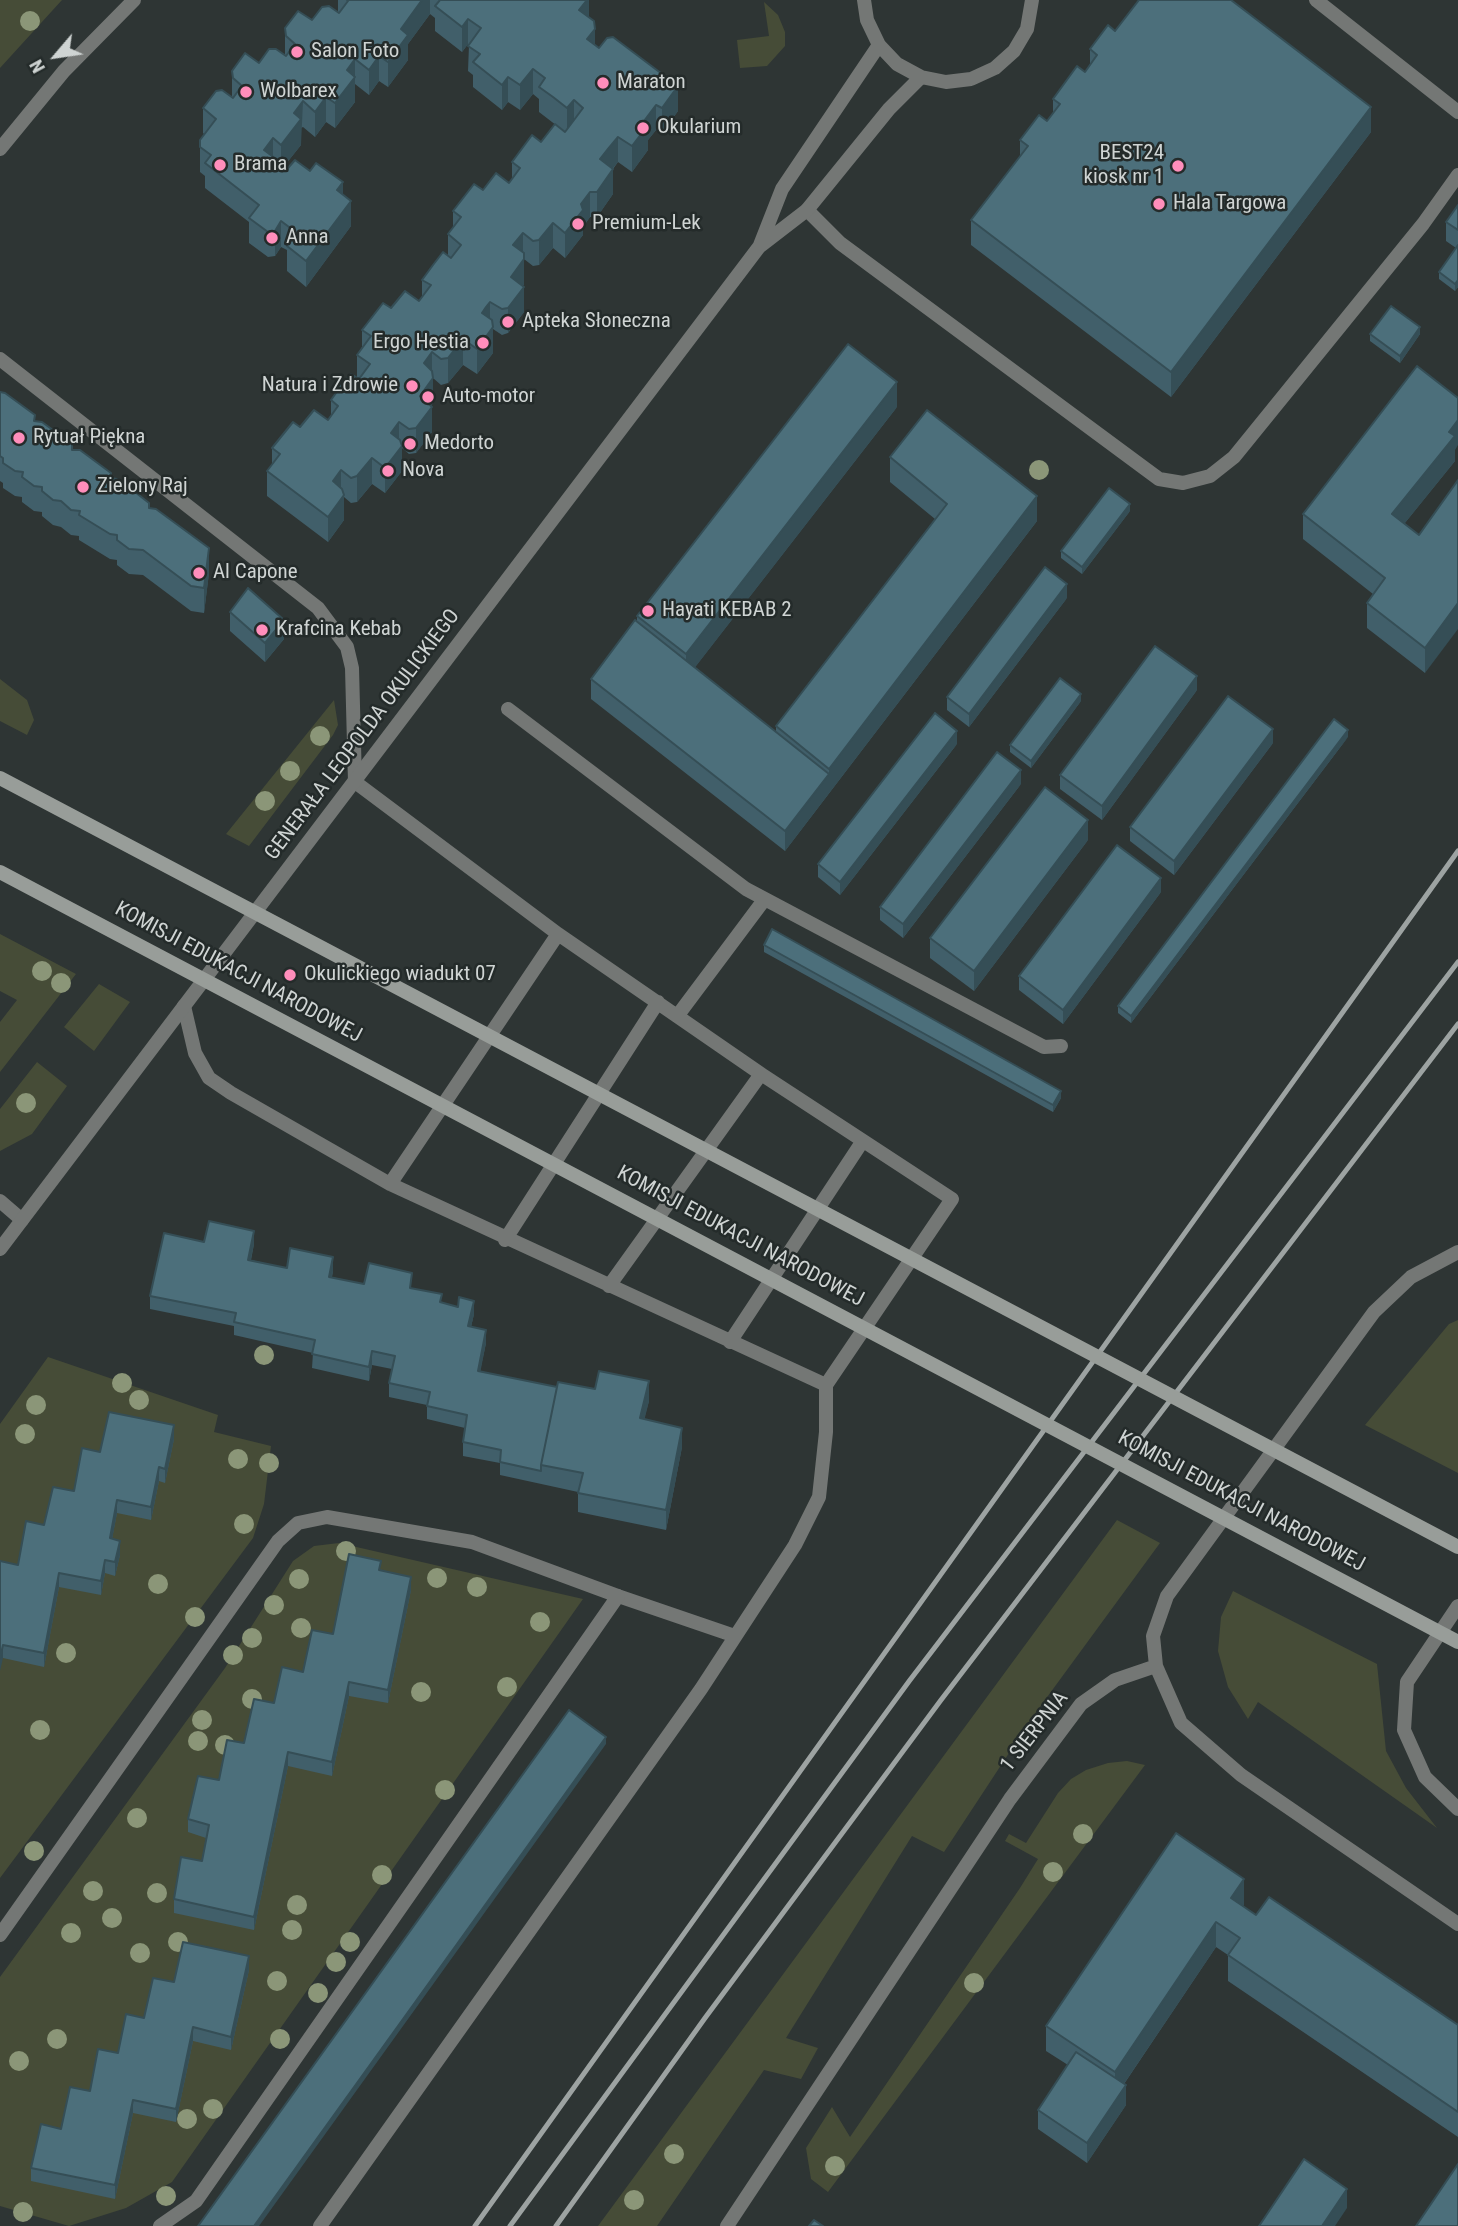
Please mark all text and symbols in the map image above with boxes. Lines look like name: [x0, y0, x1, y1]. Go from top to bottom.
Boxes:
north arrow: [21, 21, 91, 91]
place label: Salon Foto: [311, 39, 399, 65]
marker: Salon Foto: [289, 44, 305, 60]
text: N: [24, 56, 50, 77]
place label: Maraton: [617, 70, 686, 96]
marker: Maraton: [595, 75, 611, 91]
place label: Wolbarex: [260, 79, 337, 105]
marker: Wolbarex: [238, 84, 254, 100]
place label: Okularium: [657, 115, 741, 141]
marker: Okularium: [635, 120, 651, 136]
place label: BEST24 kiosk nr 1: [1084, 141, 1164, 191]
place label: Brama: [234, 152, 287, 178]
marker: Brama: [212, 157, 228, 173]
marker: BEST24 kiosk nr 1: [1170, 158, 1186, 174]
place label: Hala Targowa: [1173, 191, 1286, 217]
marker: Hala Targowa: [1151, 196, 1167, 212]
place label: Premium-Lek: [592, 211, 701, 237]
marker: Premium-Lek: [570, 216, 586, 232]
place label: Anna: [286, 225, 329, 251]
marker: Anna: [264, 230, 280, 246]
place label: Apteka Słoneczna: [522, 309, 671, 335]
marker: Apteka Słoneczna: [500, 314, 516, 330]
place label: Ergo Hestia: [373, 330, 469, 356]
marker: Ergo Hestia: [475, 335, 491, 351]
place label: Natura i Zdrowie: [262, 373, 398, 399]
marker: Natura i Zdrowie: [404, 378, 420, 394]
place label: Auto-motor: [442, 384, 535, 410]
marker: Auto-motor: [420, 389, 436, 405]
place label: Rytuał Piękna: [33, 425, 145, 451]
marker: Rytuał Piękna: [11, 430, 27, 446]
place label: Medorto: [424, 431, 494, 457]
marker: Medorto: [402, 436, 418, 452]
place label: Nova: [402, 458, 444, 484]
marker: Nova: [380, 463, 396, 479]
place label: Zielony Raj: [97, 474, 188, 500]
marker: Zielony Raj: [75, 479, 91, 495]
place label: Al Capone: [213, 560, 298, 586]
marker: Al Capone: [191, 565, 207, 581]
place label: Hayati KEBAB 2: [662, 598, 792, 624]
marker: Hayati KEBAB 2: [640, 603, 656, 619]
street label: GENERAŁA LEOPOLDA OKULICKIEGO: [260, 605, 466, 865]
place label: Krafcina Kebab: [276, 617, 401, 643]
marker: Krafcina Kebab: [254, 622, 270, 638]
street label: KOMISJI EDUKACJI NARODOWEJ: [110, 897, 366, 1049]
place label: Okulickiego wiadukt 07: [304, 962, 496, 988]
marker: Okulickiego wiadukt 07: [282, 967, 298, 983]
street label: KOMISJI EDUKACJI NARODOWEJ: [612, 1161, 868, 1313]
street label: KOMISJI EDUKACJI NARODOWEJ: [1113, 1426, 1369, 1578]
street label: 1 SIERPNIA: [996, 1687, 1074, 1777]

